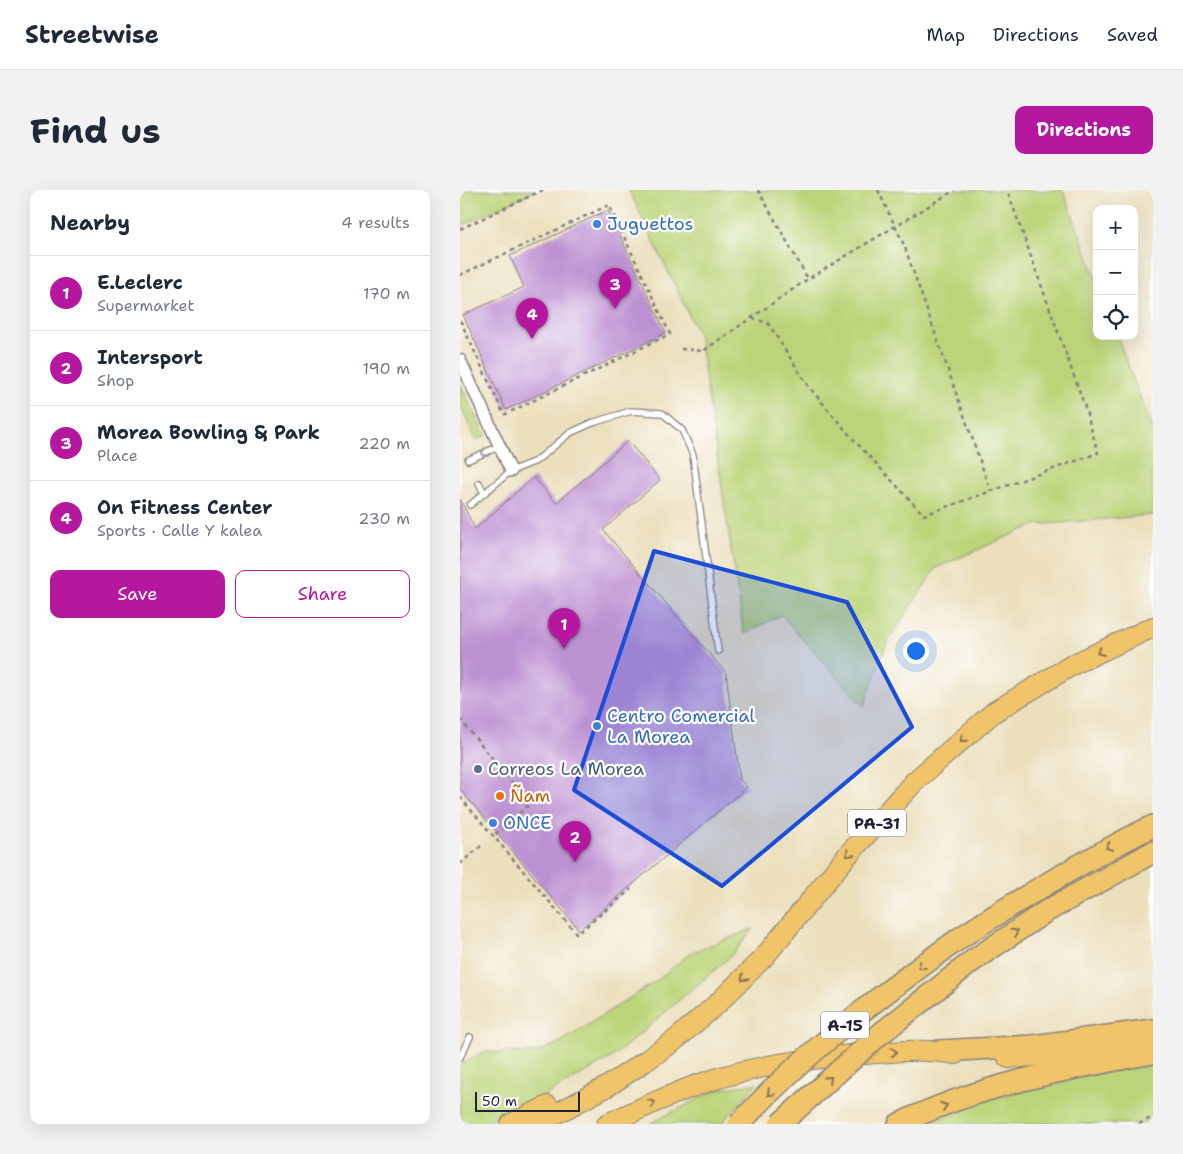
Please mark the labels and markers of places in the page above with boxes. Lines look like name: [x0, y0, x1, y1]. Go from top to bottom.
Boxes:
place label: Juguettos: [607, 212, 694, 236]
marker: Juguettos: [591, 218, 603, 230]
pin: 3: [599, 268, 631, 309]
pin: 4: [516, 298, 548, 339]
pin: 1: [548, 608, 580, 649]
place label: Centro Comercial La Morea: [607, 704, 756, 749]
marker: Centro Comercial La Morea: [591, 720, 603, 732]
place label: Correos La Morea: [488, 757, 644, 781]
marker: Correos La Morea: [472, 763, 484, 775]
place label: Ñam: [510, 784, 550, 808]
marker: Ñam: [494, 790, 506, 802]
place label: ONCE: [503, 811, 551, 835]
marker: ONCE: [487, 817, 499, 829]
pin: 2: [559, 821, 591, 862]

